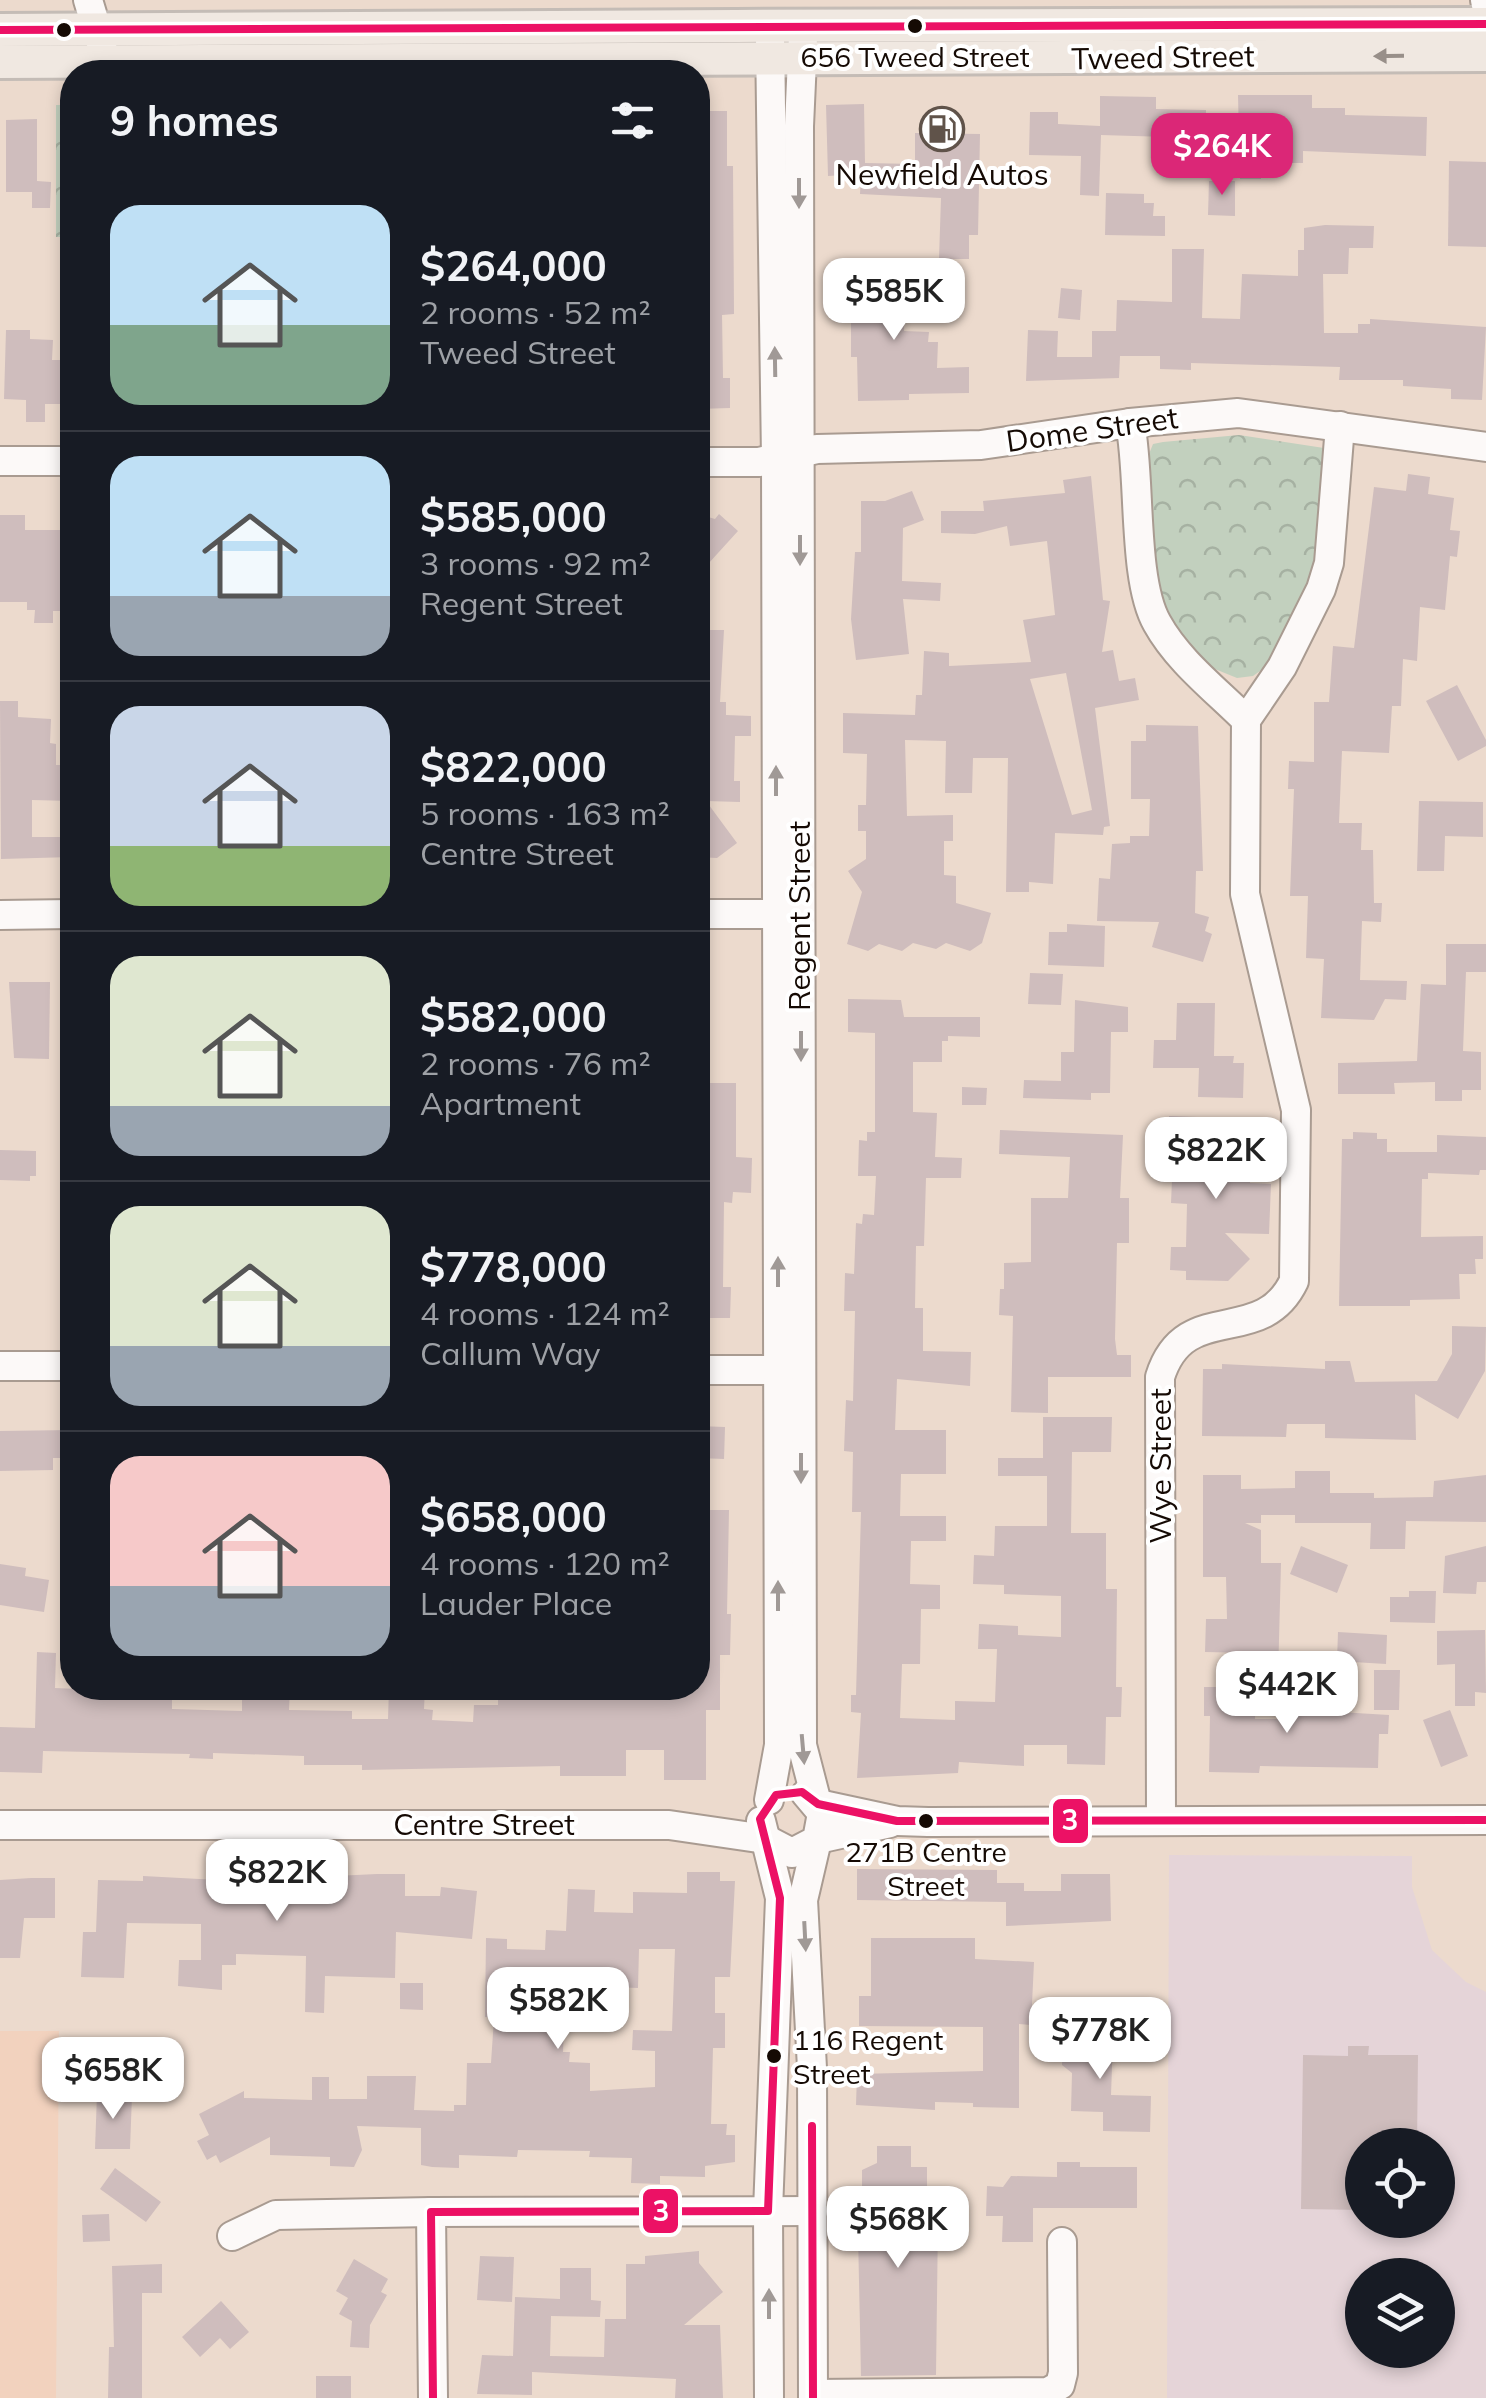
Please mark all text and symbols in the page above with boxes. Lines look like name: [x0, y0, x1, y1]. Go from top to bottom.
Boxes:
marker: 656 Tweed Street: [905, 16, 925, 36]
unlabelled marker: [54, 20, 74, 40]
street label: Tweed Street: [1071, 36, 1255, 78]
place label: 656 Tweed Street: [801, 39, 1030, 74]
one-way arrow: [1372, 48, 1404, 64]
icon: filters: [605, 93, 660, 148]
text: 9 homes: [110, 94, 279, 147]
fuel station icon: Newfield Autos: [919, 106, 965, 152]
pin: $264K: [1152, 113, 1292, 198]
text: $264K: [1173, 125, 1271, 165]
place label: Newfield Autos: [835, 155, 1049, 193]
one-way arrow: [791, 177, 807, 209]
text: $264,000: [420, 239, 607, 292]
icon: home: [190, 245, 310, 365]
pin: $585K: [824, 258, 964, 343]
text: $585K: [845, 270, 943, 310]
text: 2 rooms · 52 m²: [420, 292, 651, 332]
text: Tweed Street: [420, 332, 616, 372]
one-way arrow: [767, 345, 783, 377]
street label: Dome Street: [1004, 398, 1180, 460]
text: $585,000: [420, 490, 607, 543]
icon: home: [190, 496, 310, 616]
one-way arrow: [792, 535, 808, 567]
text: 3 rooms · 92 m²: [420, 543, 651, 583]
text: Regent Street: [420, 583, 623, 623]
text: $822,000: [420, 740, 607, 793]
icon: home: [190, 746, 310, 866]
one-way arrow: [768, 765, 784, 797]
text: 5 rooms · 163 m²: [420, 793, 670, 833]
street label: Regent Street: [780, 821, 818, 1011]
text: Centre Street: [420, 833, 614, 873]
text: $582,000: [420, 990, 607, 1043]
icon: home: [190, 996, 310, 1116]
one-way arrow: [793, 1031, 809, 1063]
text: 2 rooms · 76 m²: [420, 1043, 651, 1083]
text: Apartment: [420, 1083, 581, 1123]
pin: $822K: [1146, 1117, 1286, 1202]
text: $822K: [1167, 1129, 1265, 1169]
text: $778,000: [420, 1240, 607, 1293]
icon: home: [190, 1246, 310, 1366]
one-way arrow: [770, 1256, 786, 1288]
text: 4 rooms · 124 m²: [420, 1293, 670, 1333]
text: Callum Way: [420, 1333, 601, 1373]
street label: Wye Street: [1141, 1388, 1179, 1544]
one-way arrow: [793, 1452, 809, 1484]
text: $658,000: [420, 1490, 607, 1543]
icon: home: [190, 1496, 310, 1616]
text: 4 rooms · 120 m²: [420, 1543, 670, 1583]
one-way arrow: [770, 1579, 786, 1611]
text: Lauder Place: [420, 1583, 612, 1623]
pin: $442K: [1217, 1651, 1357, 1736]
text: $442K: [1238, 1663, 1336, 1703]
one-way arrow: [795, 1734, 811, 1765]
line badge: 3: [1051, 1797, 1090, 1845]
text: 3: [1062, 1802, 1078, 1837]
street label: Centre Street: [393, 1805, 575, 1843]
marker: 271B Centre Street: [916, 1811, 936, 1831]
place label: 271B Centre Street: [845, 1834, 1007, 1903]
pin: $822K: [207, 1839, 347, 1924]
text: $822K: [228, 1851, 326, 1891]
one-way arrow: [797, 1920, 813, 1952]
pin: $582K: [488, 1967, 628, 2052]
text: $582K: [509, 1979, 607, 2019]
pin: $778K: [1030, 1997, 1170, 2082]
text: $778K: [1051, 2009, 1149, 2049]
place label: 116 Regent Street: [793, 2022, 944, 2091]
pin: $658K: [43, 2037, 183, 2122]
marker: 116 Regent Street: [764, 2046, 784, 2066]
text: $658K: [64, 2049, 162, 2089]
map controls: [1345, 2128, 1455, 2368]
button: locate: [1345, 2128, 1455, 2238]
pin: $568K: [828, 2186, 968, 2271]
line badge: 3: [641, 2187, 680, 2235]
text: 3: [653, 2193, 669, 2228]
text: $568K: [849, 2198, 947, 2238]
button: layers: [1345, 2258, 1455, 2368]
one-way arrow: [761, 2288, 777, 2320]

